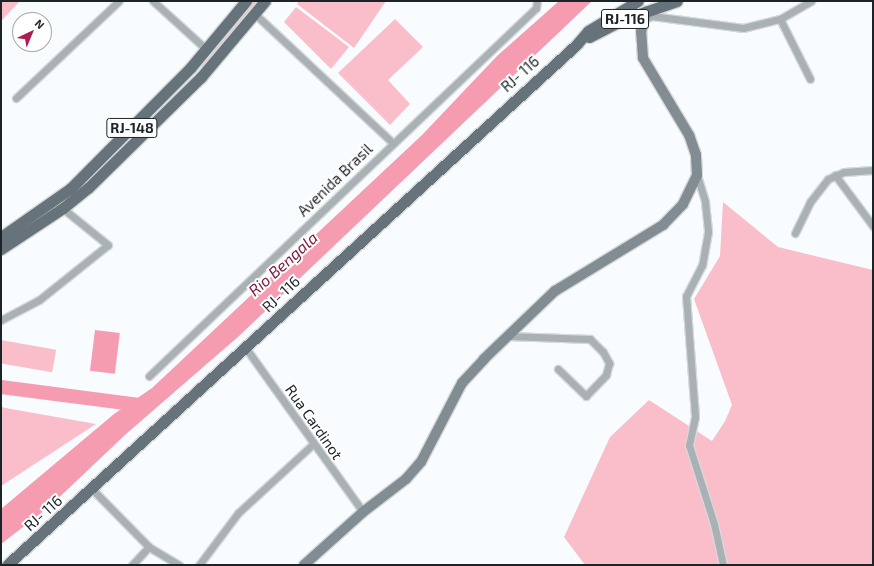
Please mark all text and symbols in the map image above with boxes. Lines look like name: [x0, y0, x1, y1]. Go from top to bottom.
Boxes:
road number: RJ-116: [601, 7, 649, 31]
north arrow: [12, 12, 52, 52]
text: N: [33, 16, 47, 31]
street label: RJ- 116: [497, 52, 543, 96]
road number: RJ-148: [106, 116, 158, 140]
street label: Avenida Brasil: [294, 140, 376, 220]
water label: Rio Bengala: [244, 228, 322, 300]
street label: RJ- 116: [258, 272, 304, 316]
street label: Rua Cardinot: [282, 381, 346, 463]
street label: RJ- 116: [20, 491, 66, 535]

